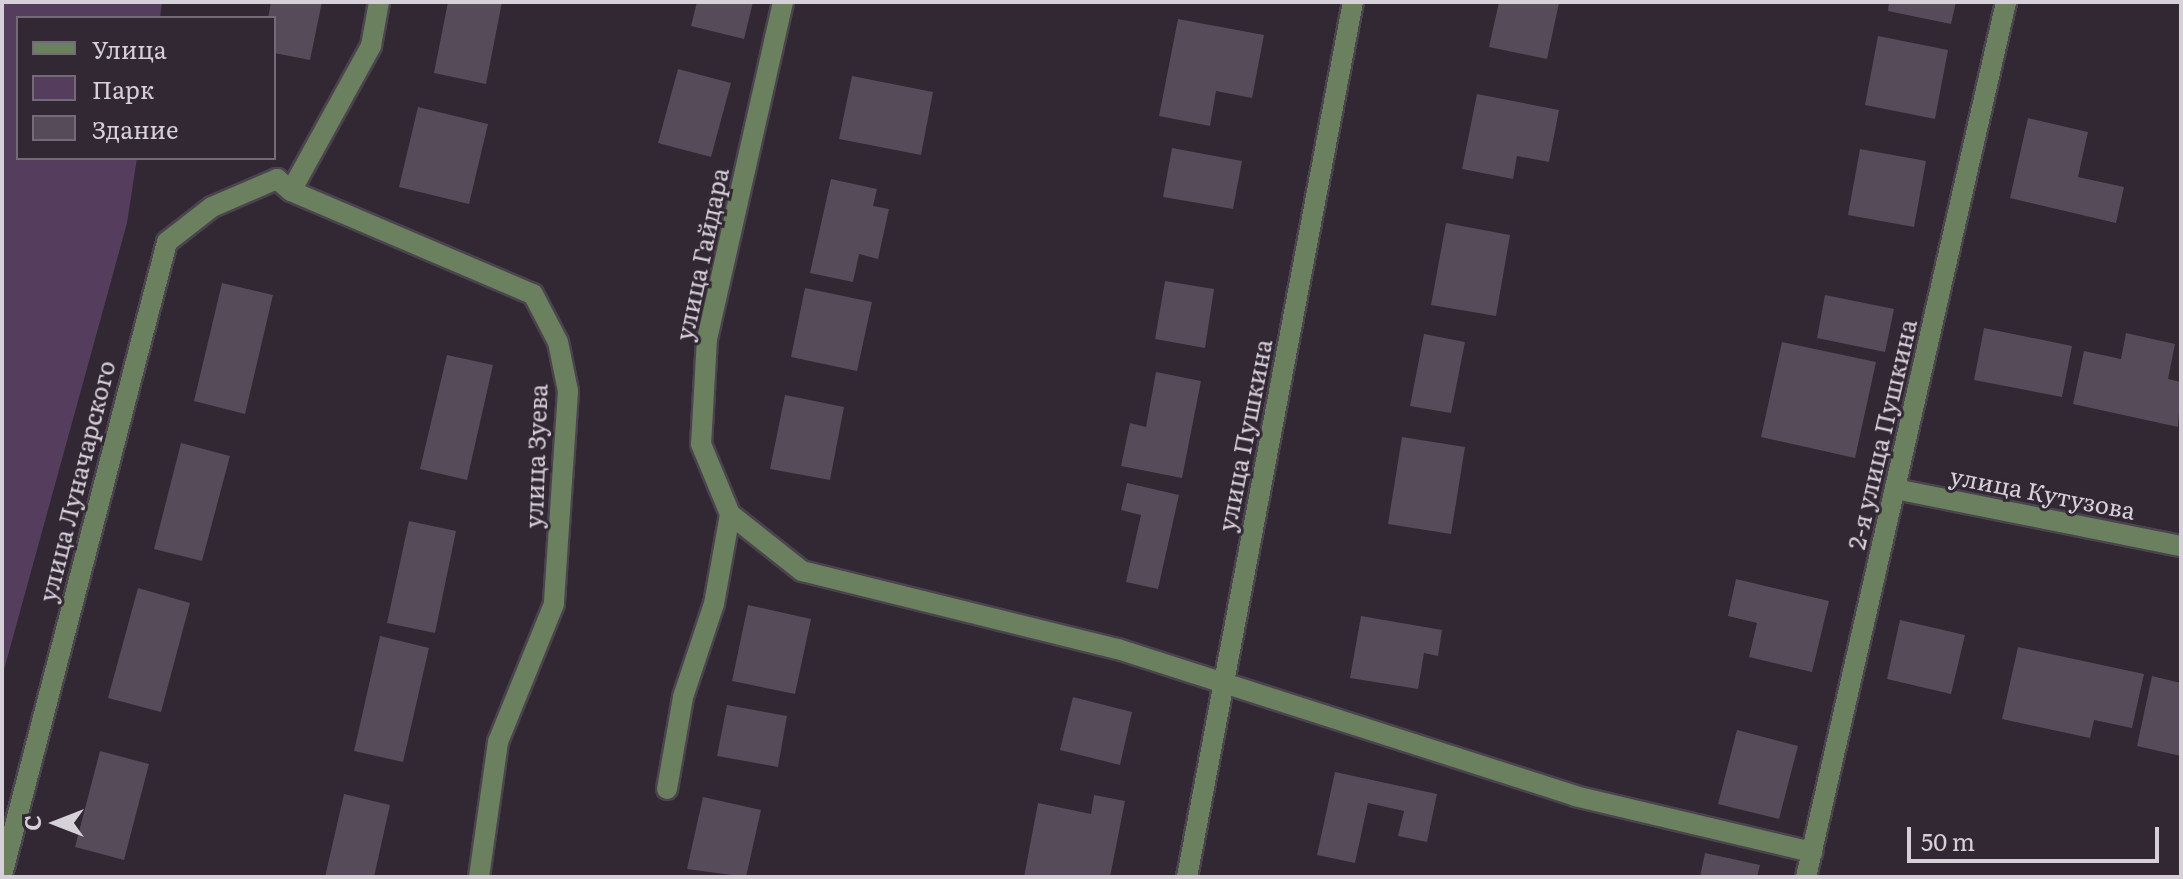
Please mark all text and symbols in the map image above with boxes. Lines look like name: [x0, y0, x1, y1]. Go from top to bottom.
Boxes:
legend: [16, 16, 276, 160]
text: Улица: [92, 31, 167, 66]
text: Парк: [92, 71, 154, 106]
text: Здание: [92, 111, 178, 146]
street label: улица Гайдара: [669, 165, 733, 343]
street label: 2-я улица Пушкина: [1841, 316, 1921, 552]
street label: улица Пушкина: [1211, 336, 1277, 534]
street label: улица Луначарского: [32, 357, 120, 605]
street label: улица Зуева: [518, 383, 552, 529]
street label: улица Кутузова: [1948, 460, 2138, 524]
north arrow: [16, 783, 96, 863]
scale bar: [1911, 811, 2163, 861]
text: С: [15, 815, 48, 831]
text: 50 m: [1921, 823, 1975, 858]

